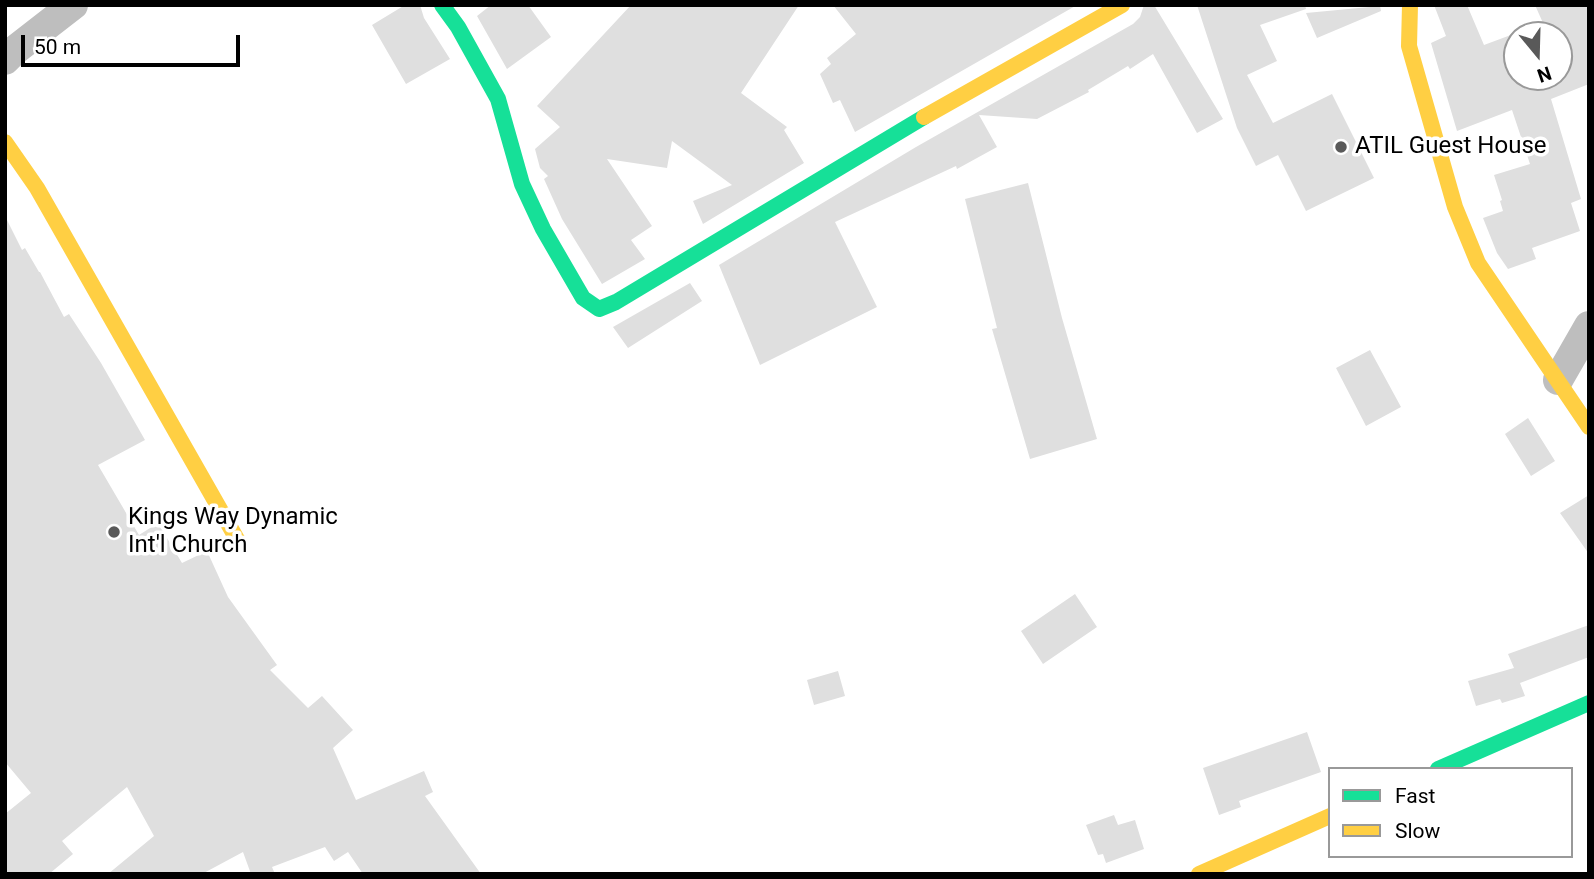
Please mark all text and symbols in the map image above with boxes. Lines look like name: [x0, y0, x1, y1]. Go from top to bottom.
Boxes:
scale bar: [24, 21, 243, 65]
north arrow: [1503, 21, 1573, 91]
text: 50 m: [34, 35, 81, 59]
text: N: [1534, 61, 1554, 87]
place label: ATIL Guest House: [1355, 133, 1547, 161]
marker: ATIL Guest House: [1333, 139, 1349, 155]
place label: Kings Way Dynamic Int'l Church: [128, 504, 338, 560]
marker: Kings Way Dynamic Int'l Church: [106, 524, 122, 540]
legend: [1328, 767, 1573, 858]
text: Fast: [1395, 784, 1435, 808]
text: Slow: [1395, 819, 1440, 843]

